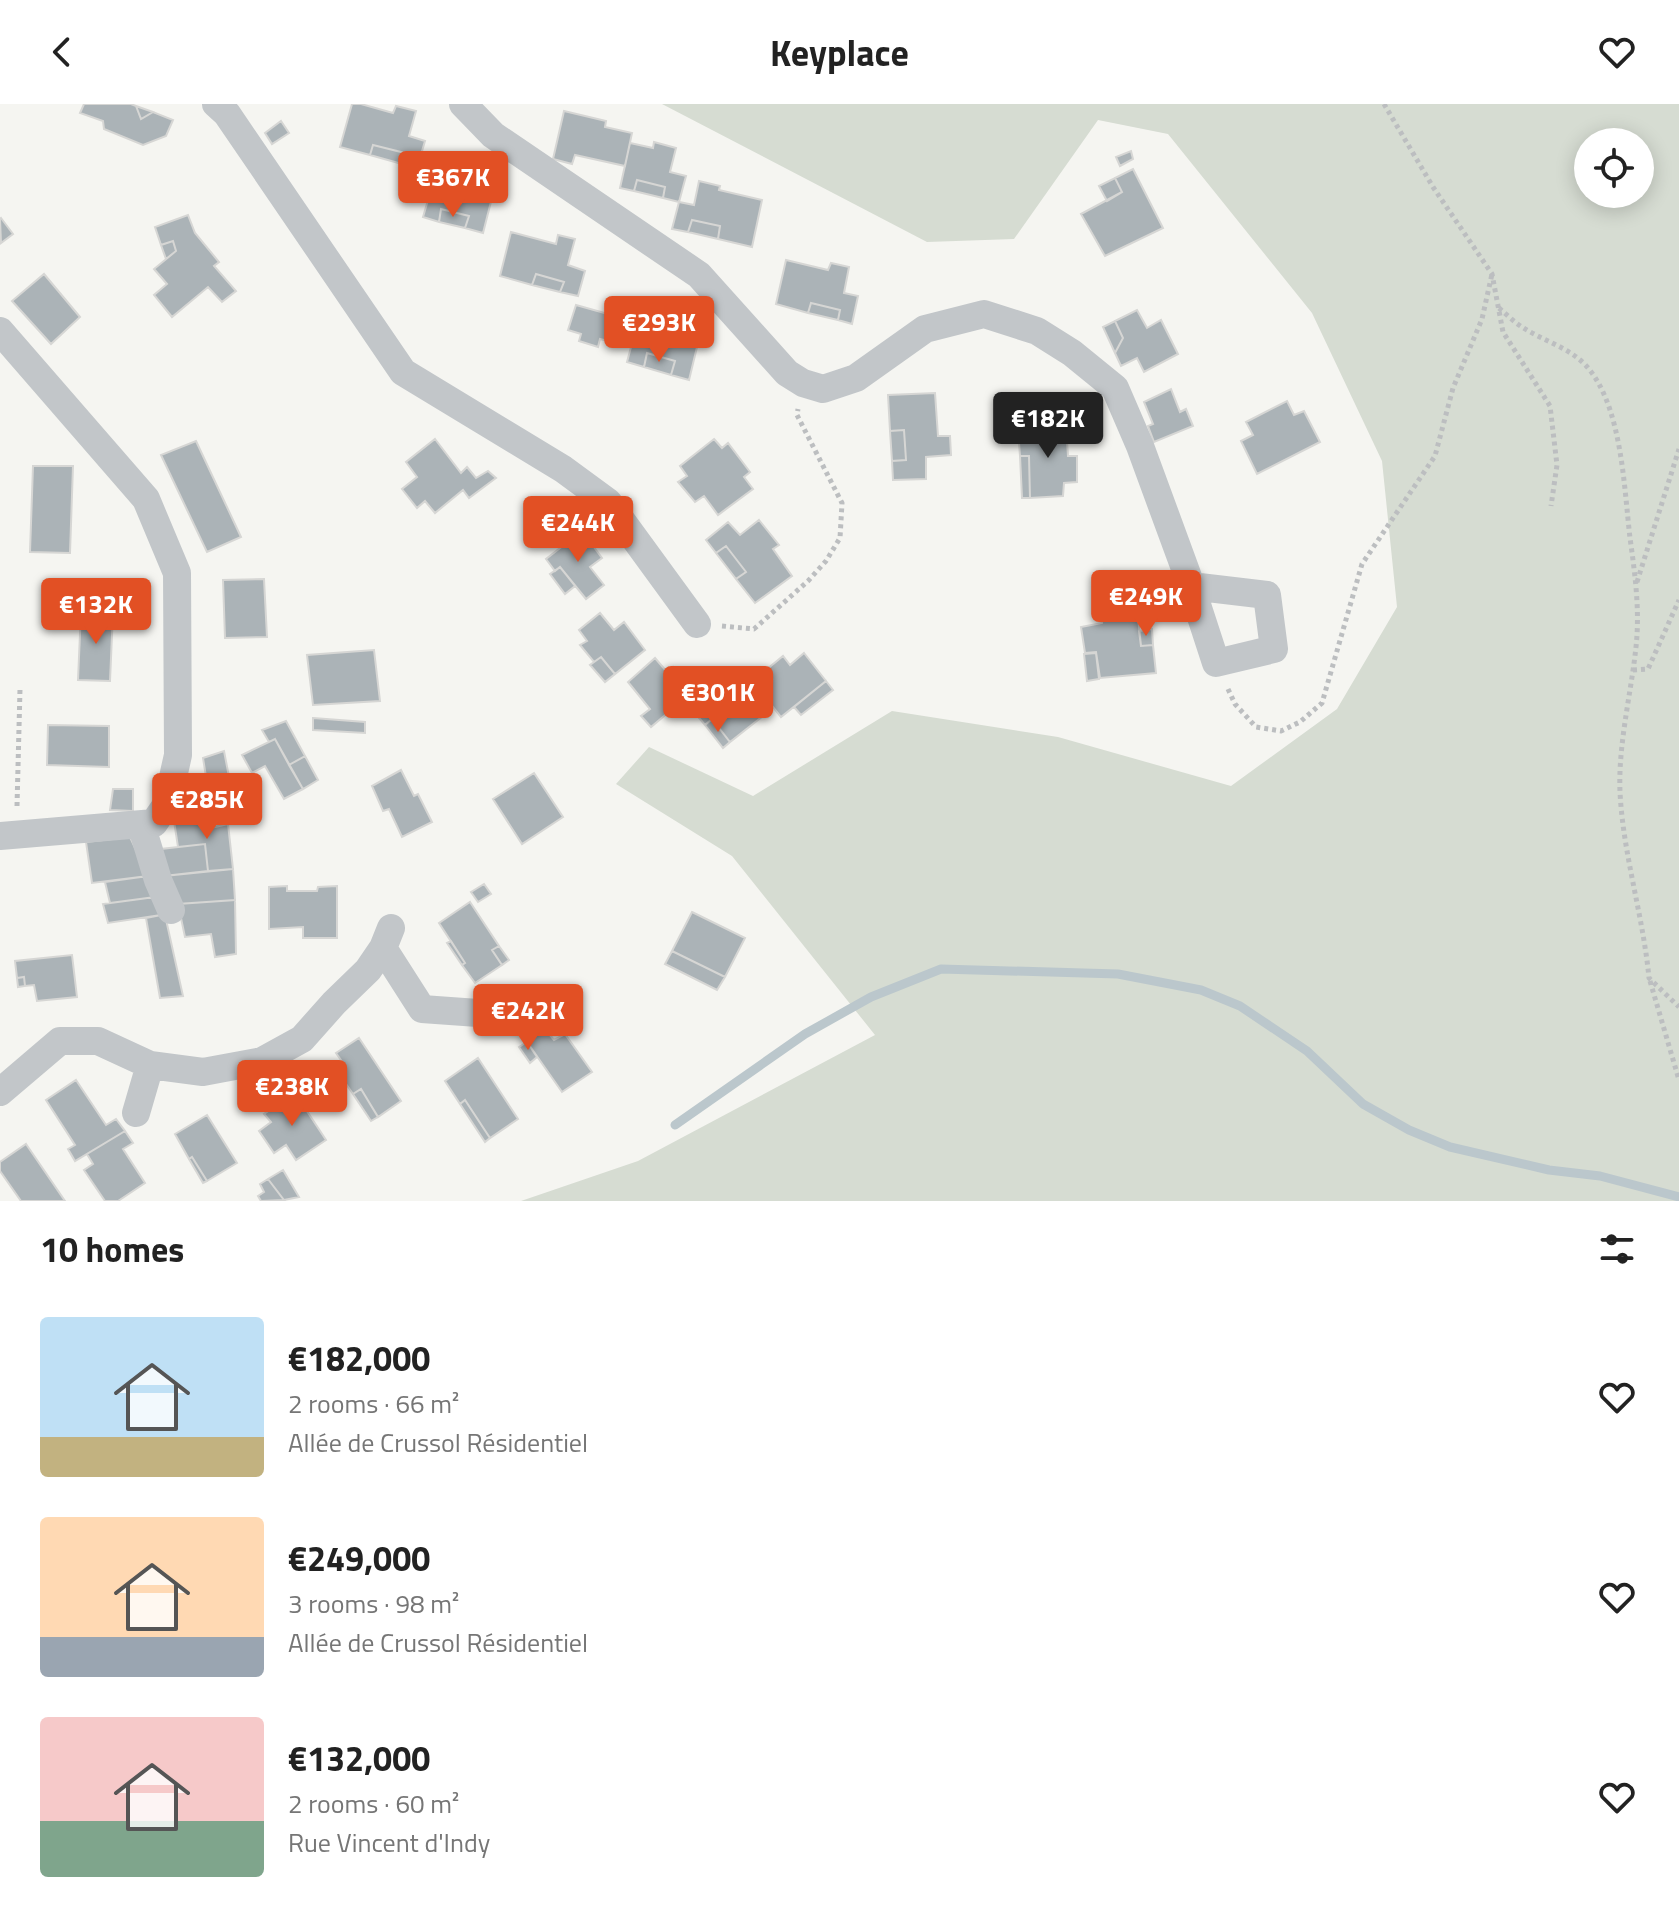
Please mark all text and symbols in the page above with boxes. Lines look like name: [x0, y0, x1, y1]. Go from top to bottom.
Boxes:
text: Keyplace: [770, 25, 909, 80]
icon: back: [40, 30, 84, 74]
icon: heart: [1595, 30, 1639, 74]
map controls: [1574, 128, 1654, 208]
button: locate: [1574, 128, 1654, 208]
pin: €367K: [397, 151, 509, 219]
text: €367K: [416, 157, 490, 196]
pin: €293K: [603, 296, 715, 364]
text: €293K: [622, 302, 696, 341]
pin: €182K: [992, 392, 1104, 460]
text: €182K: [1011, 398, 1085, 437]
pin: €244K: [522, 496, 634, 564]
text: €244K: [541, 502, 615, 541]
pin: €249K: [1090, 570, 1202, 638]
text: €249K: [1109, 576, 1183, 615]
pin: €132K: [40, 578, 152, 646]
text: €132K: [59, 584, 133, 623]
pin: €301K: [662, 666, 774, 734]
text: €301K: [681, 672, 755, 711]
pin: €285K: [151, 773, 263, 841]
text: €285K: [170, 779, 244, 818]
pin: €242K: [472, 984, 584, 1052]
text: €242K: [491, 990, 565, 1029]
pin: €238K: [236, 1060, 348, 1128]
text: €238K: [255, 1066, 329, 1105]
text: 10 homes: [40, 1223, 184, 1275]
icon: filters: [1595, 1227, 1639, 1271]
text: €182,000: [288, 1332, 430, 1384]
icon: home: [104, 1349, 200, 1445]
icon: heart: [1595, 1375, 1639, 1419]
text: 2 rooms · 66 m²: [288, 1384, 459, 1423]
text: Allée de Crussol Résidentiel: [288, 1423, 588, 1462]
text: €249,000: [288, 1532, 430, 1584]
icon: home: [104, 1549, 200, 1645]
icon: heart: [1595, 1575, 1639, 1619]
text: 3 rooms · 98 m²: [288, 1584, 459, 1623]
text: Allée de Crussol Résidentiel: [288, 1623, 588, 1662]
text: €132,000: [288, 1732, 430, 1784]
icon: home: [104, 1749, 200, 1845]
icon: heart: [1595, 1775, 1639, 1819]
text: 2 rooms · 60 m²: [288, 1784, 459, 1823]
text: Rue Vincent d'Indy: [288, 1823, 490, 1862]

